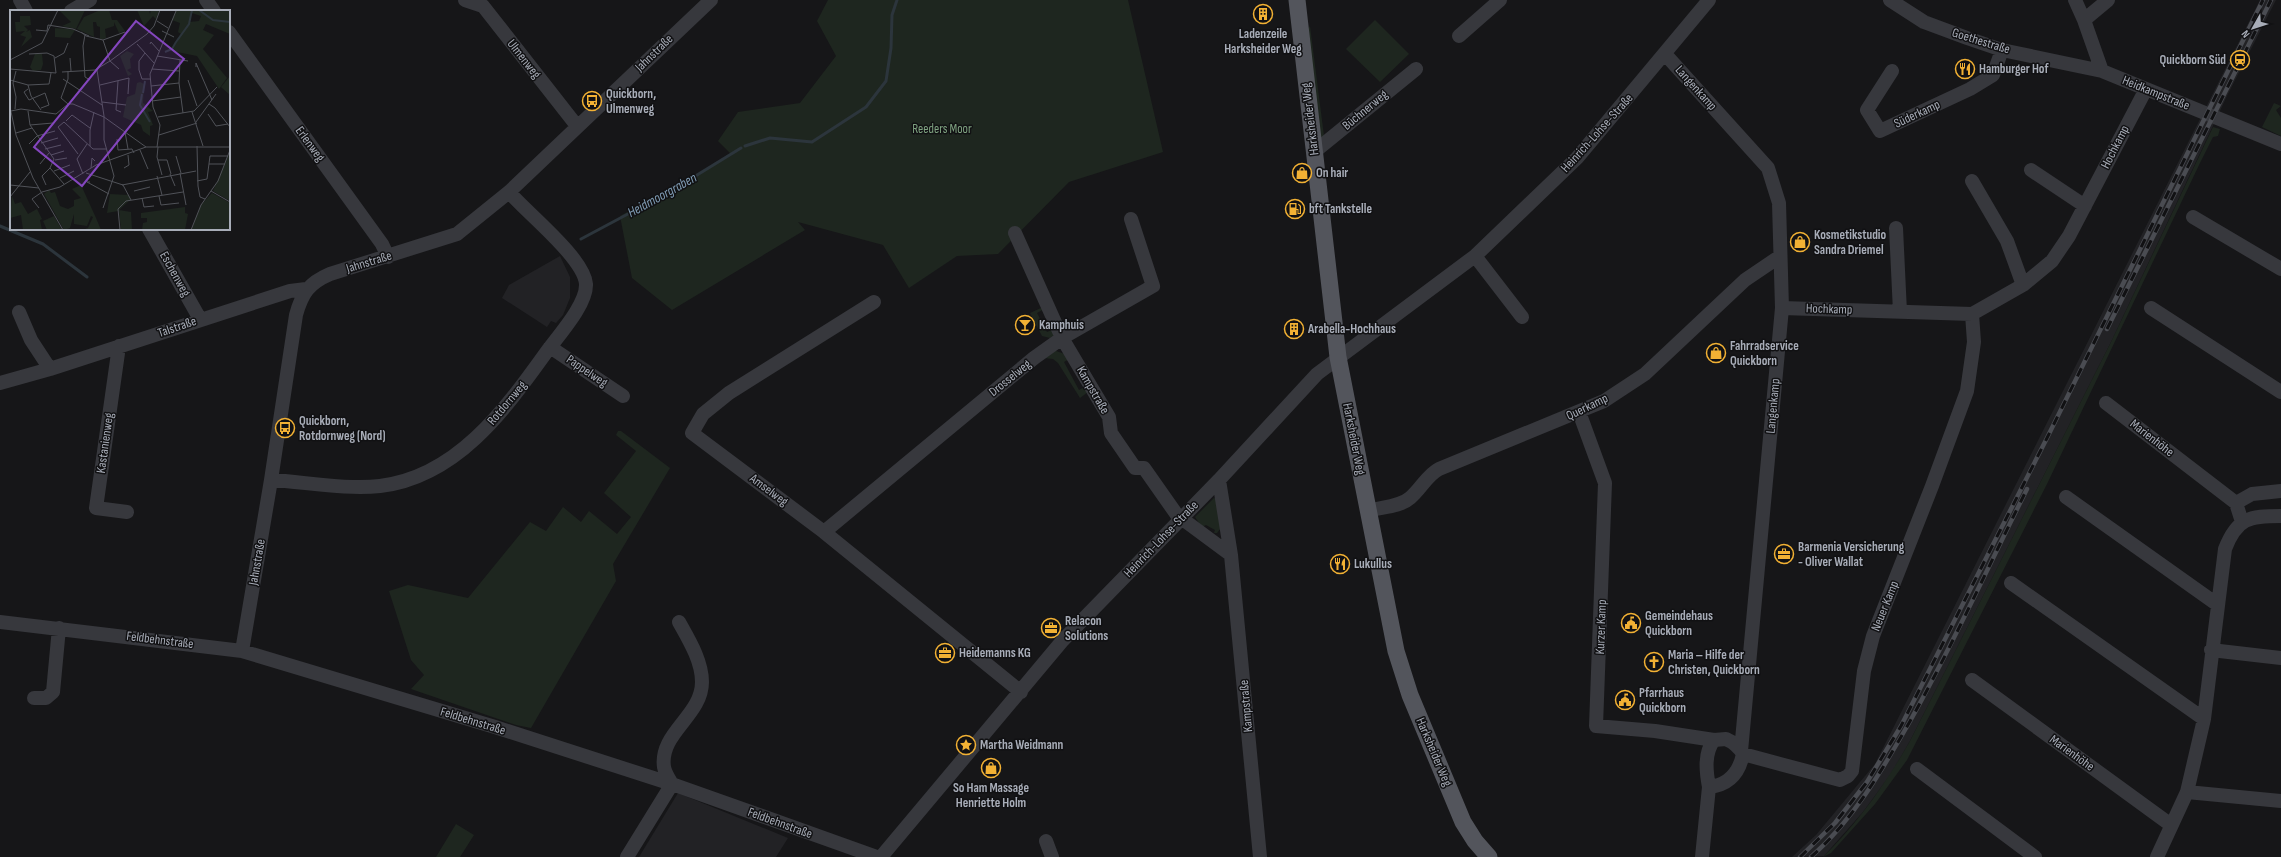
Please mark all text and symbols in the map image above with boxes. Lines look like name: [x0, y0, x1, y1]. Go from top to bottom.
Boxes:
building icon: Ladenzeile Harksheider Weg: [1252, 3, 1274, 25]
north arrow: [2233, 8, 2273, 48]
inset map: [10, 10, 230, 230]
street label: Goethestraße: [1950, 25, 2012, 57]
place label: Ladenzeile Harksheider Weg: [1224, 26, 1302, 57]
text: N: [2239, 28, 2253, 40]
street label: Jahnstraße: [631, 31, 676, 76]
street label: Ulmenweg: [504, 36, 544, 82]
station icon: Quickborn Süd: [2229, 49, 2251, 71]
place label: Quickborn Süd: [2160, 52, 2226, 68]
restaurant icon: Hamburger Hof: [1954, 58, 1976, 80]
place label: Hamburger Hof: [1979, 61, 2049, 77]
street label: Langenkamp: [1672, 62, 1720, 114]
street label: Heidkampstraße: [2120, 72, 2192, 114]
street label: Harksheider Weg: [1298, 82, 1322, 156]
place label: Quickborn, Ulmenweg: [606, 86, 656, 117]
street label: Büchnerweg: [1339, 86, 1391, 134]
bus stop icon: Quickborn, Ulmenweg: [581, 90, 603, 112]
street label: Heinrich-Lohse-Straße: [1557, 90, 1637, 176]
street label: Süderkamp: [1891, 96, 1943, 132]
park label: Reeders Moor: [912, 121, 972, 137]
street label: Erlenweg: [292, 123, 328, 165]
street label: Hochkamp: [2097, 123, 2133, 171]
shop icon: On hair: [1291, 162, 1313, 184]
place label: On hair: [1316, 165, 1348, 181]
water label: Heidmoorgraben: [624, 169, 700, 221]
fuel station icon: bft Tankstelle: [1284, 198, 1306, 220]
place label: bft Tankstelle: [1309, 201, 1372, 217]
place label: Kosmetikstudio Sandra Driemel: [1814, 227, 1886, 258]
shop icon: Kosmetikstudio Sandra Driemel: [1789, 231, 1811, 253]
street label: Jahnstraße: [343, 248, 394, 277]
street label: Eschenweg: [156, 249, 194, 299]
street label: Hochkamp: [1806, 300, 1852, 318]
street label: Talstraße: [156, 313, 198, 341]
bar icon: Kamphuis: [1014, 314, 1036, 336]
place label: Kamphuis: [1039, 317, 1084, 333]
building icon: Arabella-Hochhaus: [1283, 318, 1305, 340]
place label: Arabella-Hochhaus: [1307, 321, 1396, 337]
place label: Fahrradservice Quickborn: [1730, 338, 1799, 369]
shop icon: Fahrradservice Quickborn: [1705, 342, 1727, 364]
street label: Pappelweg: [563, 351, 611, 391]
street label: Drosselweg: [986, 356, 1034, 400]
street label: Kampstraße: [1073, 363, 1113, 417]
street label: Rotdornweg: [484, 378, 530, 428]
street label: Langenkamp: [1763, 378, 1783, 434]
street label: Querkamp: [1563, 390, 1611, 424]
street label: Harksheider Weg: [1339, 402, 1369, 476]
street label: Kastanienweg: [93, 412, 117, 474]
place label: Quickborn, Rotdornweg (Nord): [299, 413, 386, 444]
street label: Marienhöhe: [2127, 416, 2177, 460]
bus stop icon: Quickborn, Rotdornweg (Nord): [274, 417, 296, 439]
street label: Amselweg: [746, 470, 791, 510]
street label: Heinrich-Lohse-Straße: [1120, 497, 1202, 581]
street label: Jahnstraße: [245, 538, 269, 587]
place label: Barmenia Versicherung - Oliver Wallat: [1798, 539, 1905, 570]
office icon: Barmenia Versicherung - Oliver Wallat: [1773, 543, 1795, 565]
restaurant icon: Lukullus: [1329, 553, 1351, 575]
place label: Lukullus: [1354, 556, 1392, 572]
street label: Neuer Kamp: [1868, 578, 1902, 634]
street label: Kurzer Kamp: [1592, 599, 1610, 655]
place label: Gemeindehaus Quickborn: [1645, 608, 1713, 639]
public building icon: Gemeindehaus Quickborn: [1620, 612, 1642, 634]
place label: Relacon Solutions: [1065, 613, 1108, 644]
office icon: Relacon Solutions: [1040, 617, 1062, 639]
street label: Feldbehnstraße: [126, 628, 194, 652]
office icon: Heidemanns KG: [934, 642, 956, 664]
place label: Heidemanns KG: [959, 645, 1031, 661]
place label: Maria – Hilfe der Christen, Quickborn: [1668, 647, 1760, 678]
church icon: Maria – Hilfe der Christen, Quickborn: [1643, 651, 1665, 673]
street label: Kampstraße: [1236, 679, 1256, 733]
place label: Pfarrhaus Quickborn: [1639, 685, 1686, 716]
public building icon: Pfarrhaus Quickborn: [1614, 689, 1636, 711]
street label: Feldbehnstraße: [438, 703, 508, 739]
street label: Harksheider Weg: [1412, 715, 1456, 789]
street label: Marienhöhe: [2046, 731, 2098, 775]
place icon: Martha Weidmann: [955, 734, 977, 756]
place label: Martha Weidmann: [980, 737, 1064, 753]
shop icon: So Ham Massage Henriette Holm: [980, 757, 1002, 779]
place label: So Ham Massage Henriette Holm: [953, 780, 1030, 811]
street label: Feldbehnstraße: [746, 804, 814, 842]

